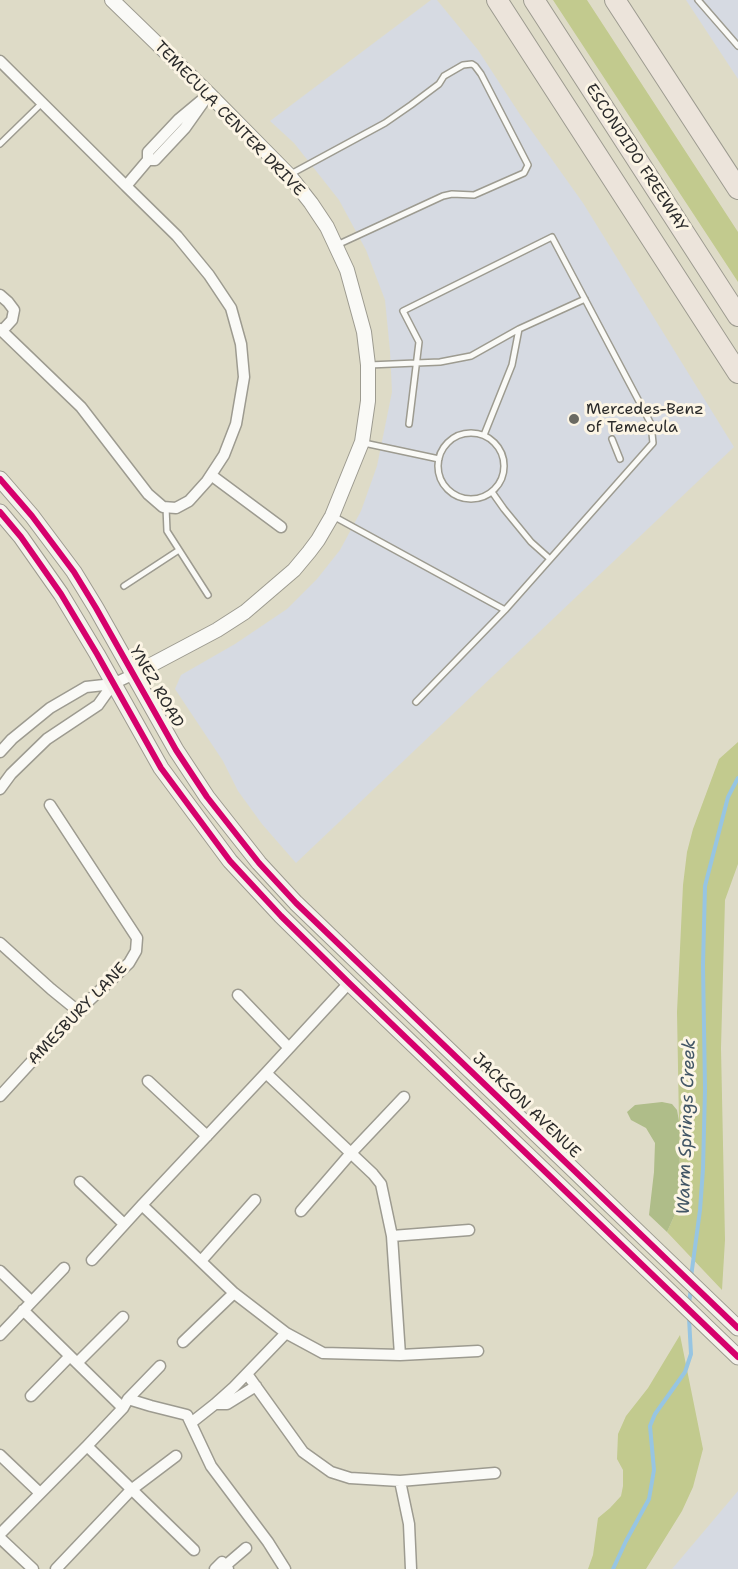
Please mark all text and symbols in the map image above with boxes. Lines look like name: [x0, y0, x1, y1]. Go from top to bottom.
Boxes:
street label: TEMECULA CENTER DRIVE: [150, 37, 308, 201]
street label: ESCONDIDO FREEWAY: [581, 80, 691, 236]
place label: Mercedes-Benz of Temecula: [586, 400, 704, 438]
marker: Mercedes-Benz of Temecula: [567, 412, 581, 426]
street label: YNEZ ROAD: [125, 643, 187, 731]
street label: AMESBURY LANE: [24, 959, 132, 1069]
water label: Warm Springs Creek: [673, 1039, 701, 1215]
street label: JACKSON AVENUE: [468, 1049, 584, 1163]

